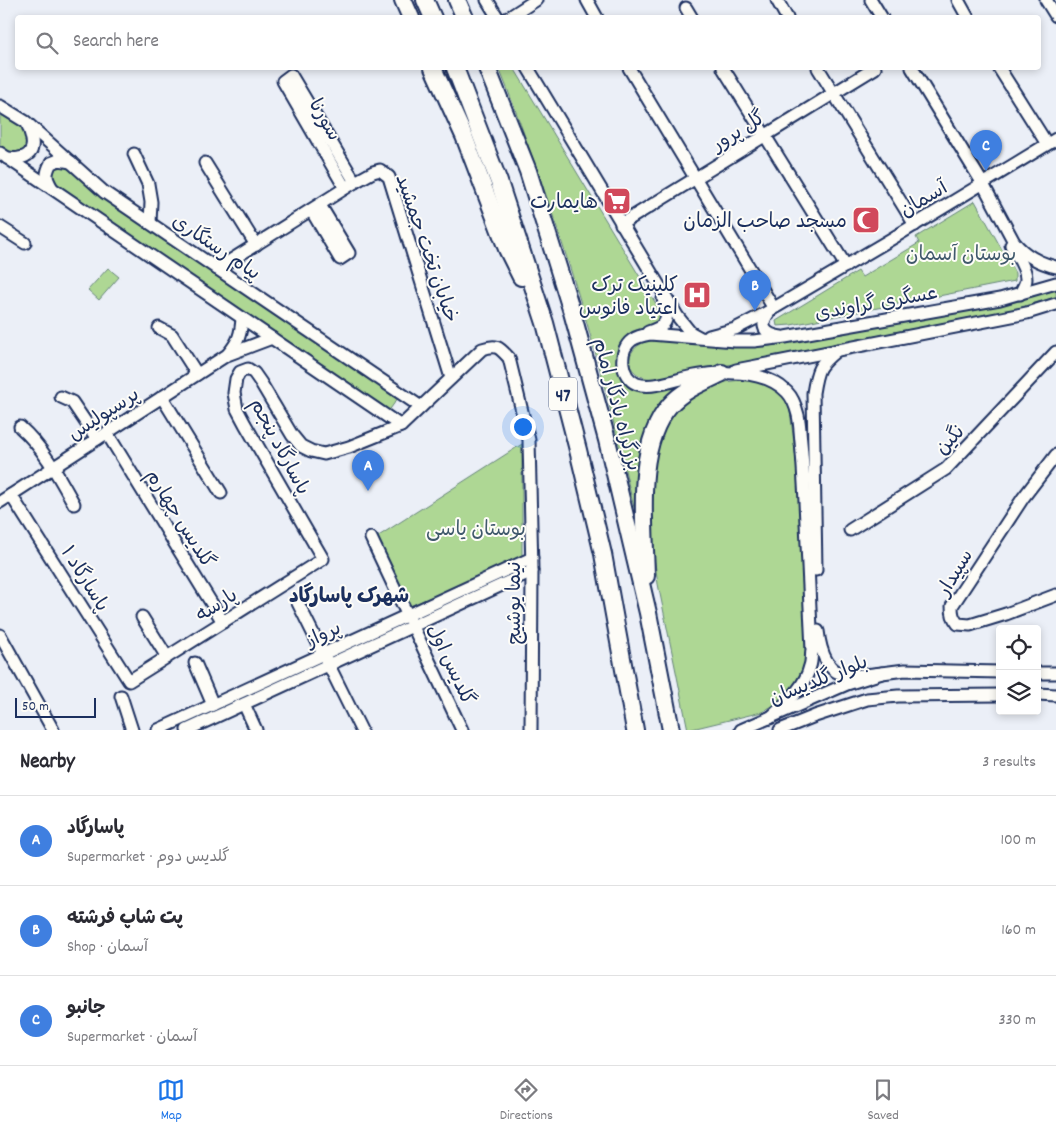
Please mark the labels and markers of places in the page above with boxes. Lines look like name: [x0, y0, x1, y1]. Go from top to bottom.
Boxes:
pin: C: [970, 130, 1002, 171]
supermarket icon: هایمارت: [602, 186, 632, 216]
place label: هایمارت: [530, 190, 598, 218]
mosque icon: مسجد صاحب الزمان: [851, 205, 881, 235]
place label: مسجد صاحب الزمان: [683, 209, 847, 237]
pin: B: [739, 270, 771, 311]
place label: کلینیک ترک اعتیاد فانوس: [579, 273, 678, 324]
hospital icon: کلینیک ترک اعتیاد فانوس: [682, 280, 712, 310]
pin: A: [352, 450, 384, 491]

